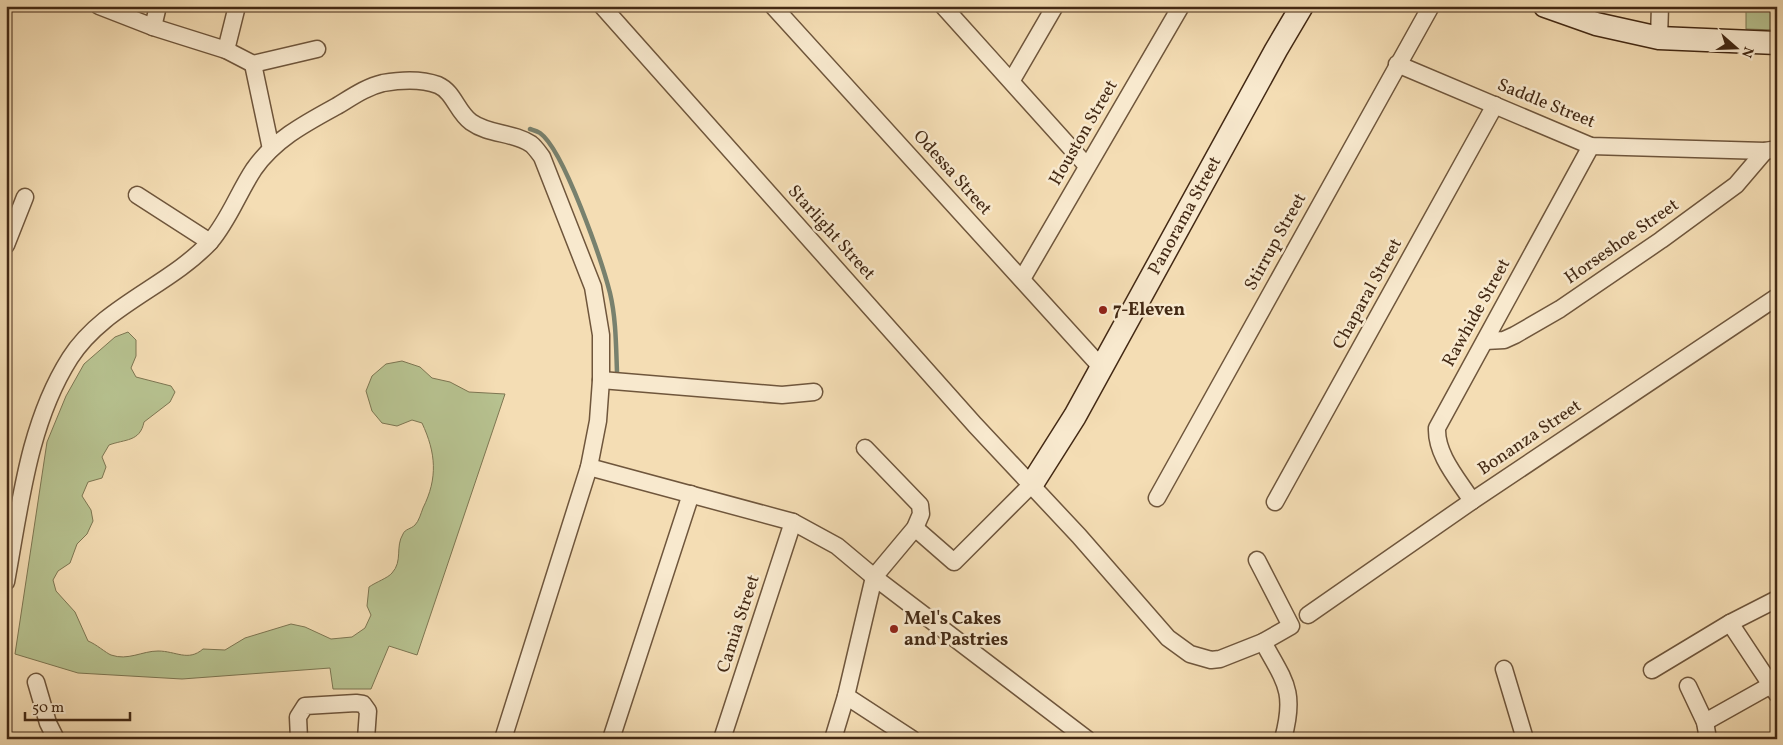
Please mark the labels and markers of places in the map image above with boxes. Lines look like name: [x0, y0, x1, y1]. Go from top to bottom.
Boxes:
place label: 7-Eleven: [1113, 298, 1185, 323]
marker: 7-Eleven: [1097, 304, 1109, 316]
place label: Mel's Cakes and Pastries: [904, 607, 1008, 653]
marker: Mel's Cakes and Pastries: [888, 623, 900, 635]

